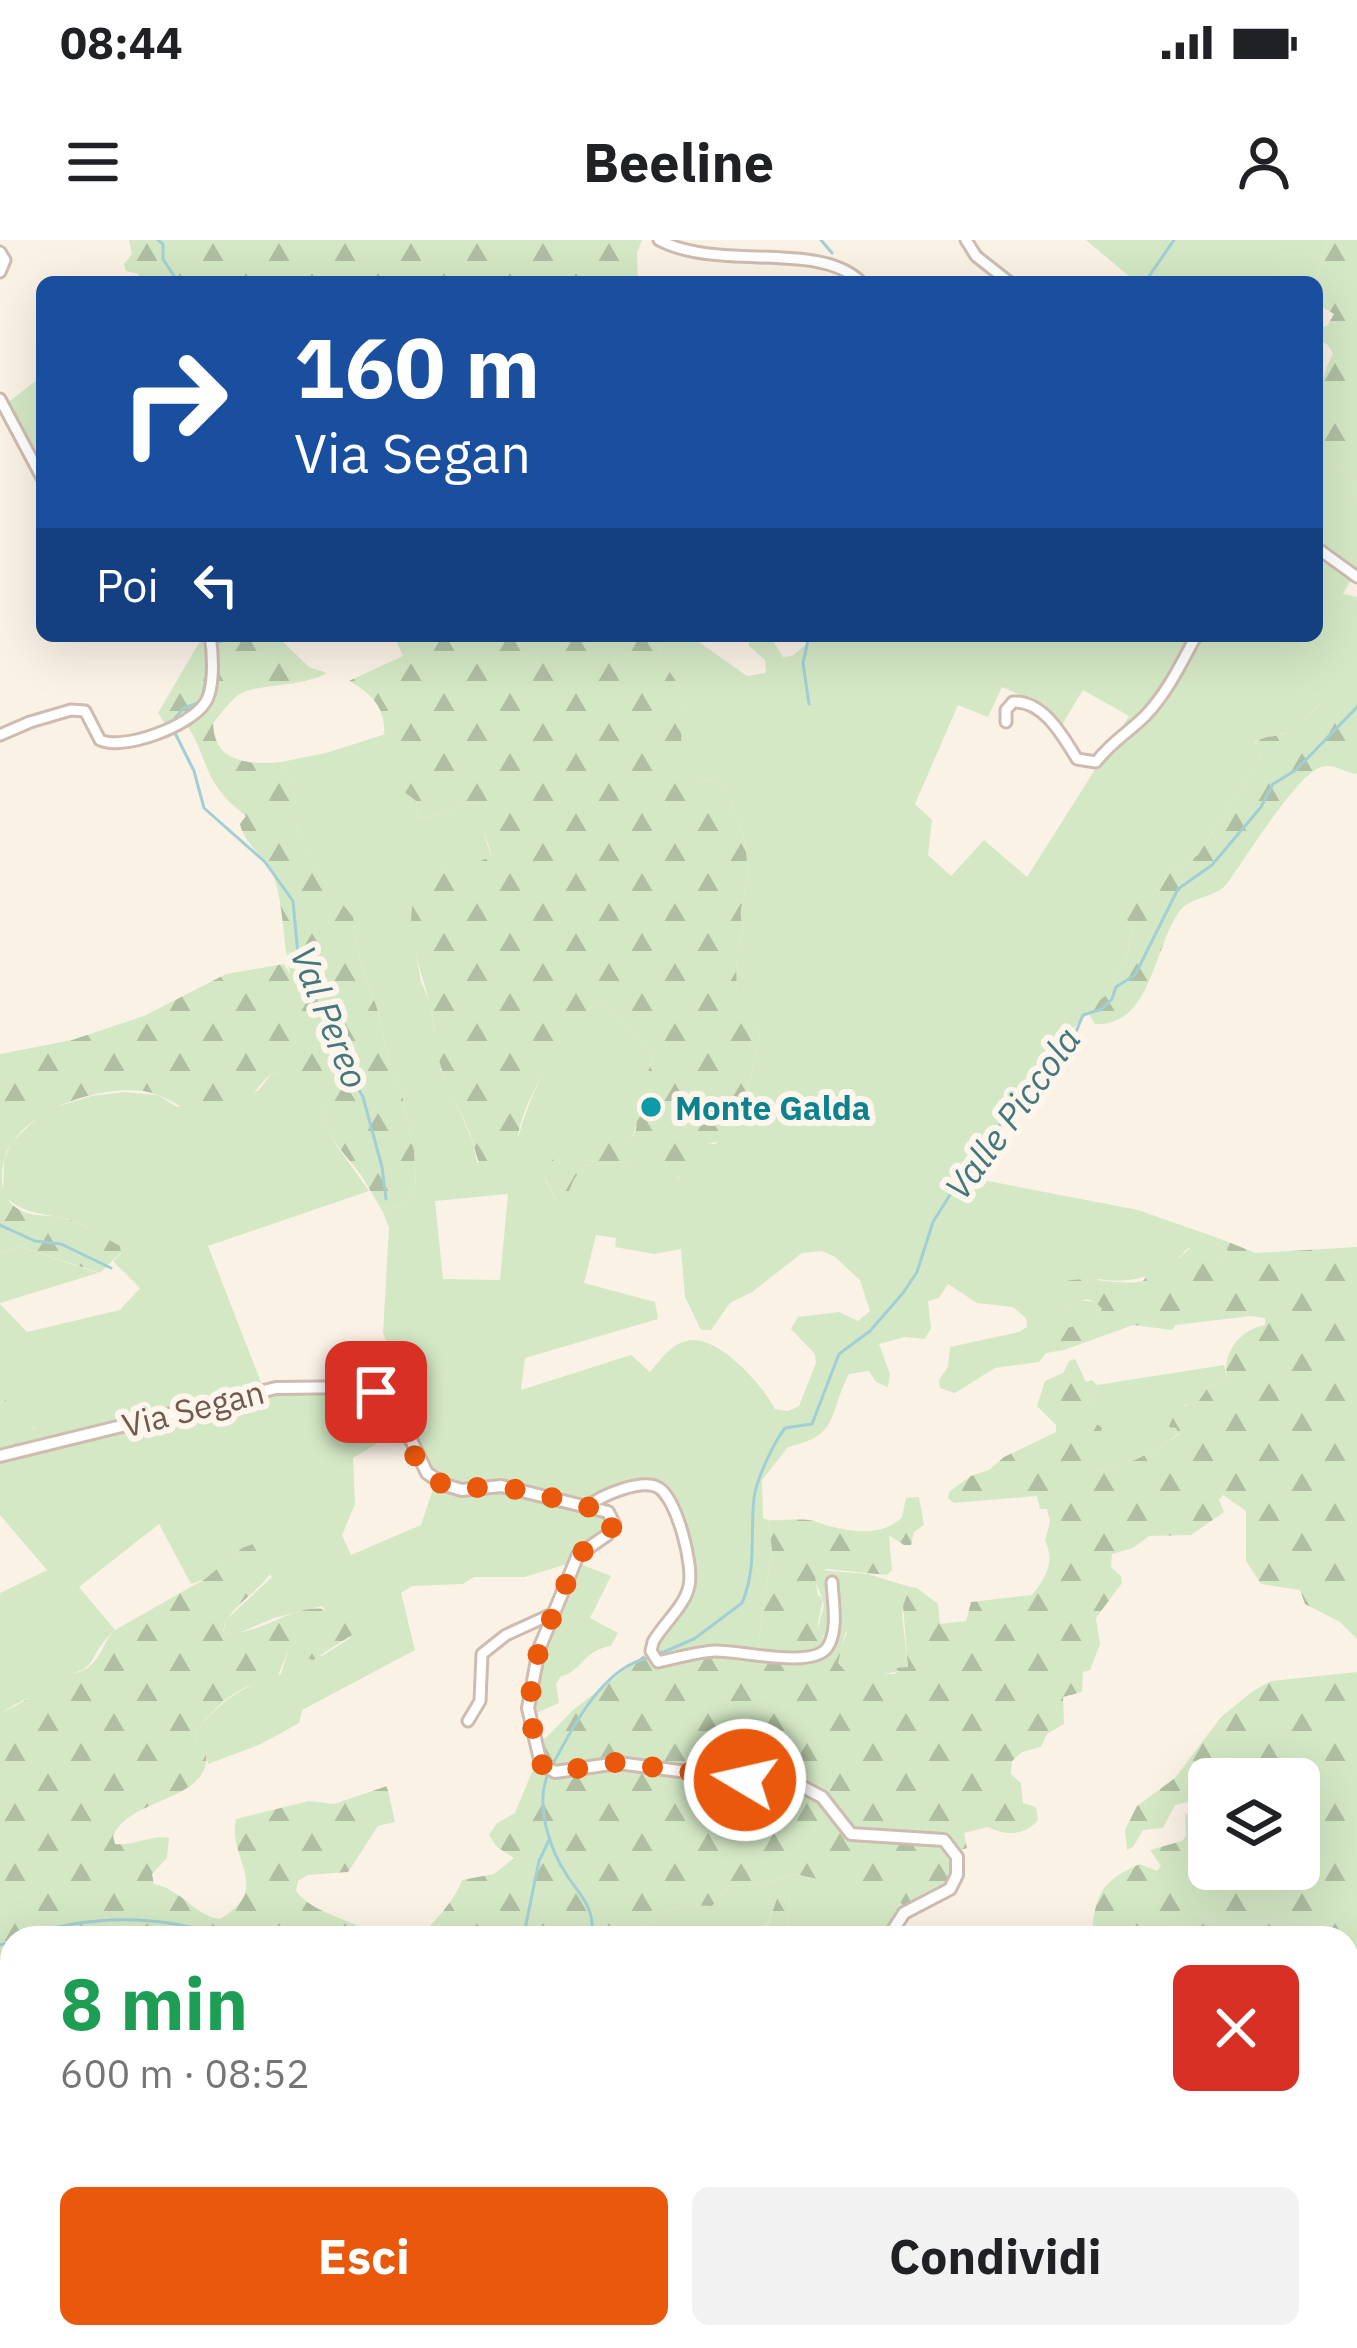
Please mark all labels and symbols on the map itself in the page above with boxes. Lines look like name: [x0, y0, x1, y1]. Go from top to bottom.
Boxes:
water label: Val Pereo: [280, 939, 380, 1095]
water label: Valle Piccola: [933, 1017, 1091, 1209]
place label: Monte Galda: [675, 1086, 871, 1129]
marker: Monte Galda: [638, 1094, 664, 1120]
pin: [325, 1341, 427, 1443]
street label: Via Segan: [118, 1370, 268, 1446]
position arrow: [682, 1717, 808, 1843]

